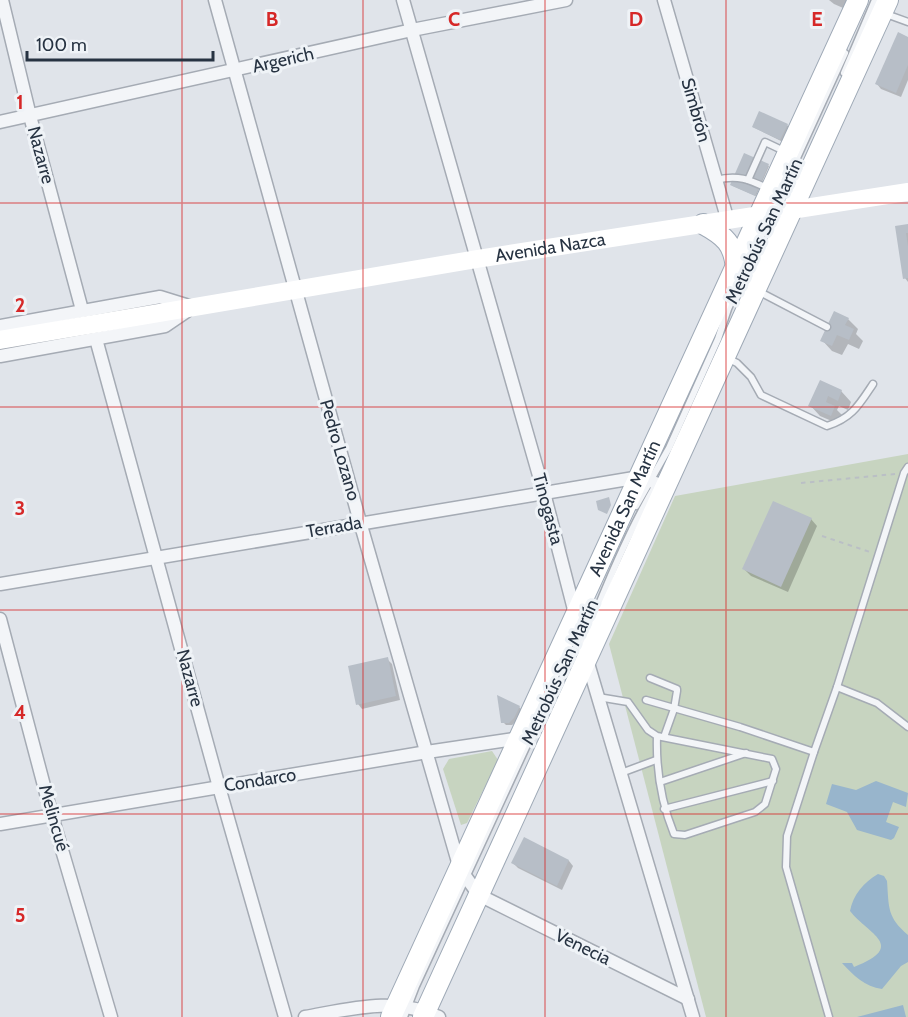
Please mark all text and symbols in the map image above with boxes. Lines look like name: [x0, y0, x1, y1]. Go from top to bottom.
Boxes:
text: B: [266, 7, 278, 31]
text: C: [448, 7, 460, 31]
text: D: [629, 7, 643, 31]
text: E: [811, 7, 823, 31]
scale bar: [27, 24, 213, 62]
text: 100 m: [36, 34, 87, 56]
street label: Argerich: [250, 42, 316, 78]
street label: Simbrón: [676, 76, 716, 144]
text: 1: [16, 90, 24, 114]
street label: Nazarre: [23, 124, 59, 186]
street label: Metrobús San Martín: [721, 155, 807, 307]
street label: Avenida Nazca: [494, 228, 607, 267]
text: 2: [15, 293, 25, 317]
street label: Pedro Lozano: [315, 397, 365, 503]
street label: Avenida San Martín: [584, 437, 665, 580]
street label: Tinogasta: [528, 471, 568, 547]
text: 3: [15, 496, 25, 520]
street label: Terrada: [305, 511, 364, 543]
street label: Metrobús San Martín: [517, 596, 603, 748]
street label: Nazarre: [172, 647, 208, 709]
text: 4: [14, 700, 26, 724]
street label: Condarco: [222, 763, 298, 797]
street label: Melincué: [34, 782, 74, 854]
text: 5: [15, 903, 25, 927]
street label: Venecia: [552, 924, 615, 970]

